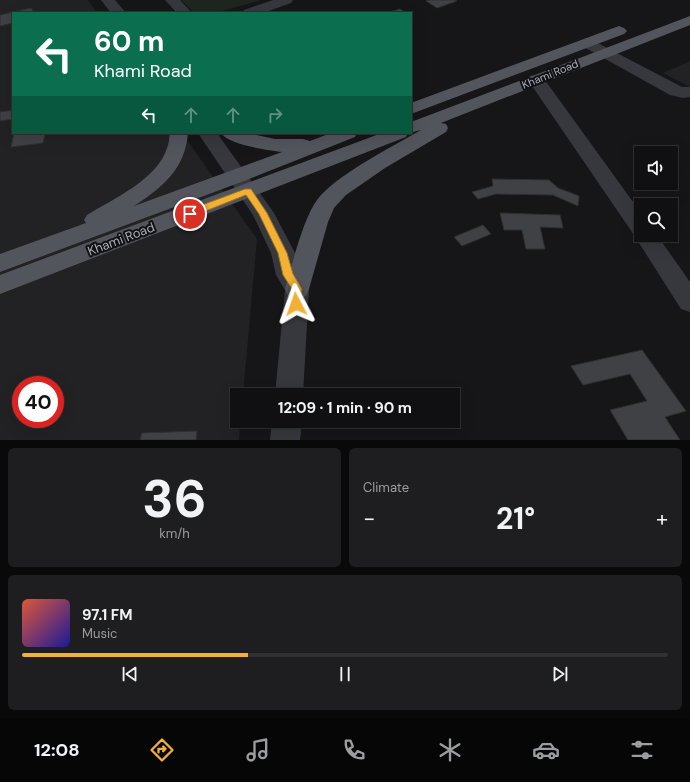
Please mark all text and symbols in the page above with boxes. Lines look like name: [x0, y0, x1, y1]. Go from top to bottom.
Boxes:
text: 60 m: [94, 23, 164, 60]
icon: left: [28, 28, 80, 80]
street label: Khami Road: [520, 56, 580, 92]
text: Khami Road: [94, 59, 192, 83]
icon: left: [138, 104, 160, 126]
icon: ahead: [180, 104, 202, 126]
icon: ahead: [222, 104, 244, 126]
icon: right: [264, 104, 286, 126]
map controls: [634, 146, 678, 242]
button: sound: [634, 146, 678, 190]
pin: [173, 197, 207, 231]
button: search: [634, 198, 678, 242]
icon: arrive: [179, 203, 201, 225]
street label: Khami Road: [85, 218, 157, 260]
position arrow: [275, 283, 317, 325]
speed limit sign: 40: [12, 376, 64, 428]
text: 12:09 · 1 min · 90 m: [278, 398, 412, 418]
text: 36: [142, 465, 207, 533]
text: Climate: [363, 479, 409, 496]
text: 21°: [496, 499, 535, 538]
text: −: [363, 504, 375, 533]
text: +: [656, 504, 668, 533]
text: km/h: [159, 525, 190, 542]
text: 97.1 FM: [82, 605, 132, 625]
text: Music: [82, 625, 117, 642]
icon: previous: [119, 663, 141, 685]
icon: pause: [334, 663, 356, 685]
icon: next: [549, 663, 571, 685]
icon: directions: [148, 736, 176, 764]
icon: music: [244, 736, 272, 764]
icon: phone: [340, 736, 368, 764]
icon: climate: [436, 736, 464, 764]
icon: car: [532, 736, 560, 764]
icon: filters: [628, 736, 656, 764]
text: 12:08: [34, 738, 80, 762]

